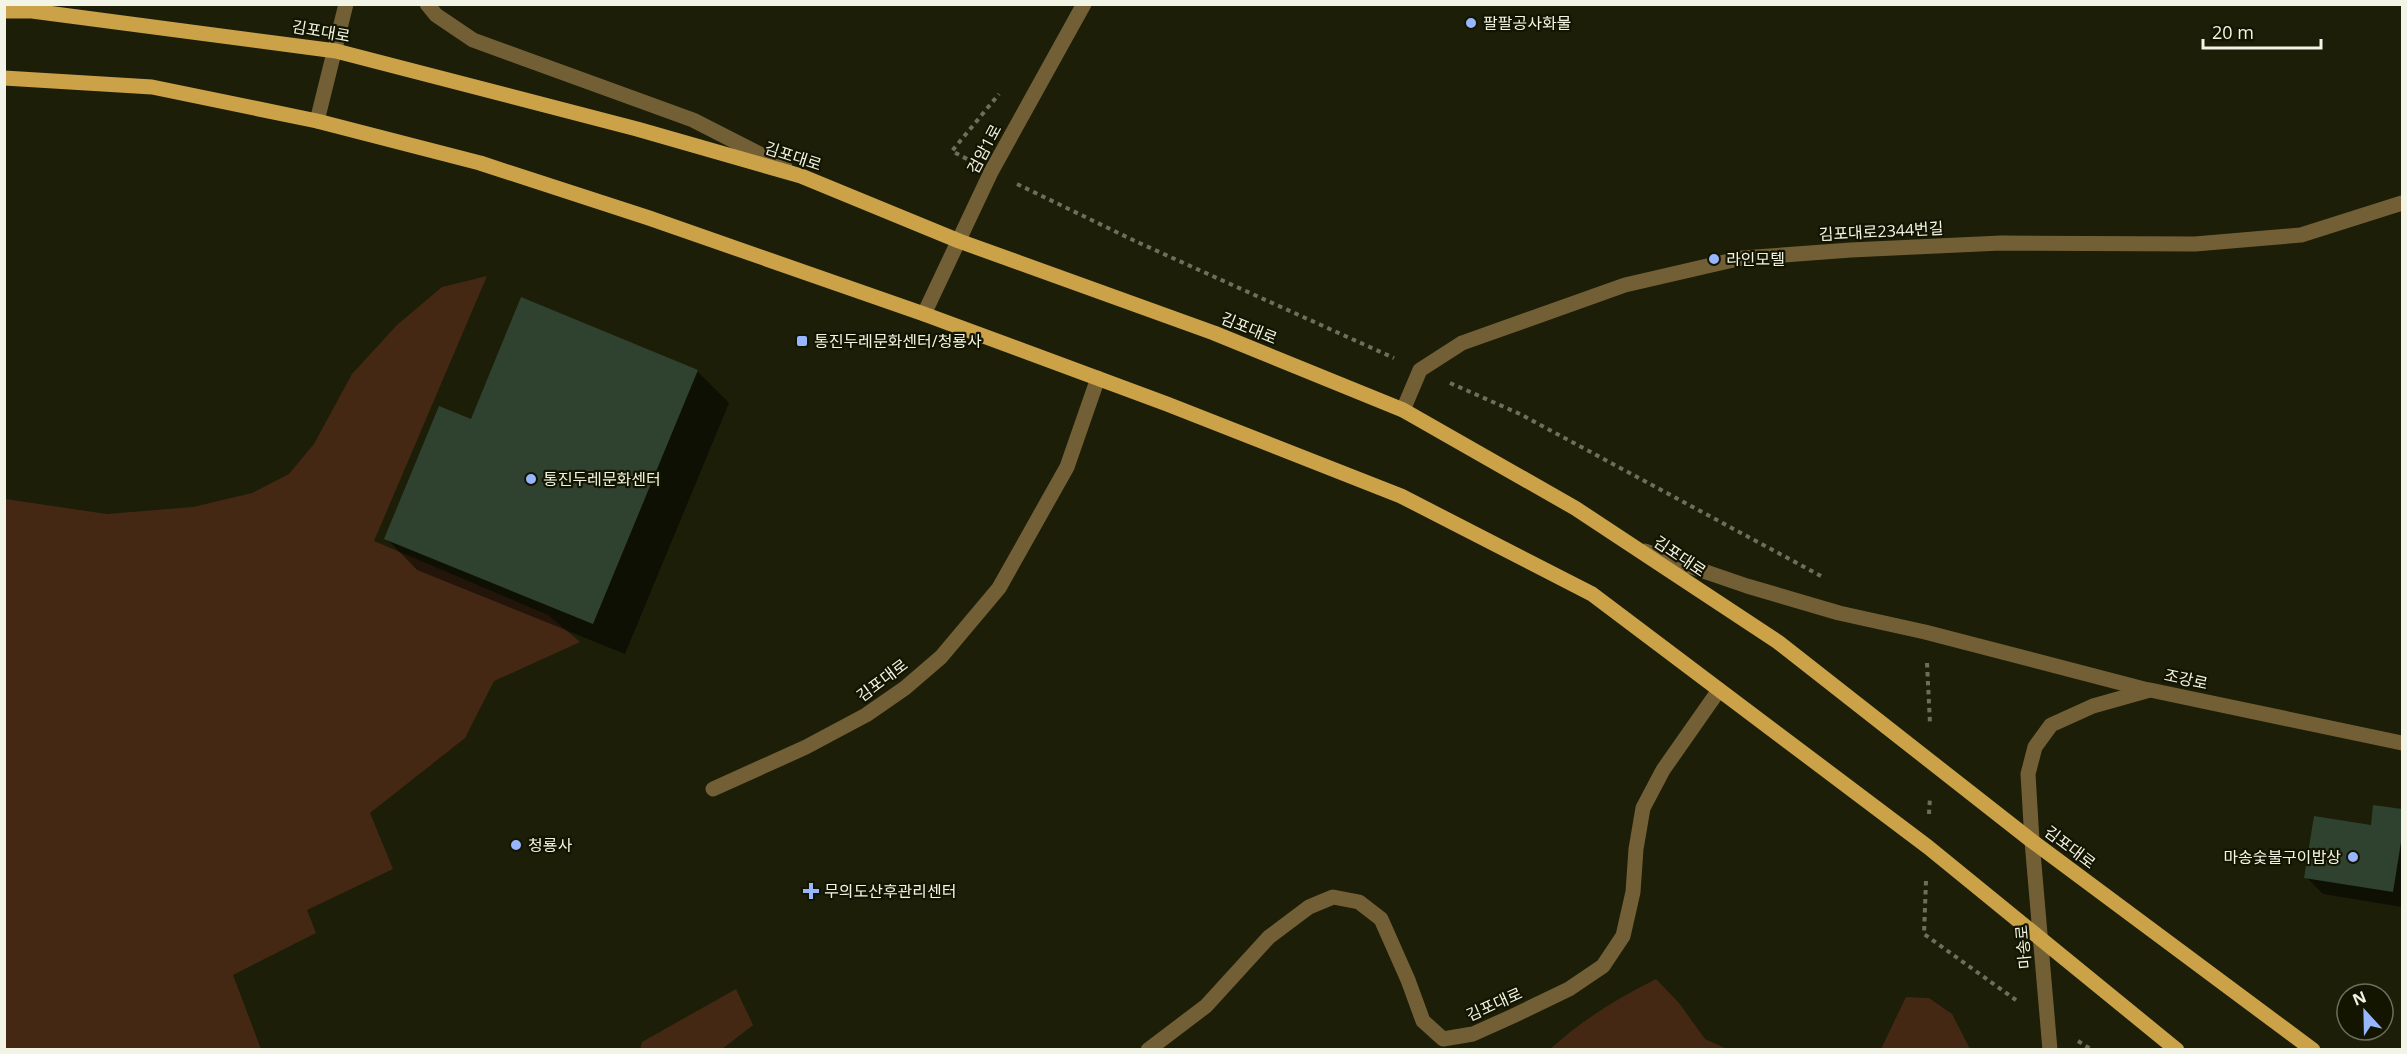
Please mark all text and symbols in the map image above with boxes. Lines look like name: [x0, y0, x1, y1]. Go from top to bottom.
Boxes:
place label: 팔팔공사화물: [1483, 12, 1571, 34]
scale bar: [2203, 12, 2322, 50]
street label: 김포대로: [290, 15, 352, 47]
marker: 팔팔공사화물: [1464, 16, 1478, 30]
text: 20 m: [2212, 20, 2254, 44]
street label: 검암1로: [962, 120, 1006, 178]
street label: 김포대로: [762, 136, 825, 176]
street label: 김포대로2344번길: [1818, 217, 1944, 245]
place label: 라인모텔: [1726, 248, 1785, 270]
marker: 라인모텔: [1707, 252, 1721, 266]
street label: 김포대로: [1218, 307, 1281, 349]
place label: 통진두레문화센터/청룡사: [814, 330, 982, 352]
marker: 통진두레문화센터/청룡사: [795, 334, 809, 348]
place label: 통진두레문화센터: [543, 468, 661, 490]
marker: 통진두레문화센터: [524, 472, 538, 486]
street label: 김포대로: [1649, 530, 1711, 582]
street label: 김포대로: [852, 653, 912, 707]
street label: 조강로: [2162, 664, 2210, 694]
street label: 김포대로: [2040, 820, 2100, 874]
place label: 청룡사: [528, 834, 572, 856]
marker: 청룡사: [509, 838, 523, 852]
place label: 마송숯불구이밥상: [2223, 846, 2341, 868]
marker: 마송숯불구이밥상: [2346, 850, 2360, 864]
place label: 무의도산후관리센터: [824, 880, 956, 902]
marker: 무의도산후관리센터: [802, 882, 820, 900]
street label: 마송로: [2010, 924, 2036, 970]
street label: 김포대로: [1463, 982, 1526, 1026]
north arrow: [2335, 982, 2395, 1042]
text: N: [2349, 985, 2370, 1011]

